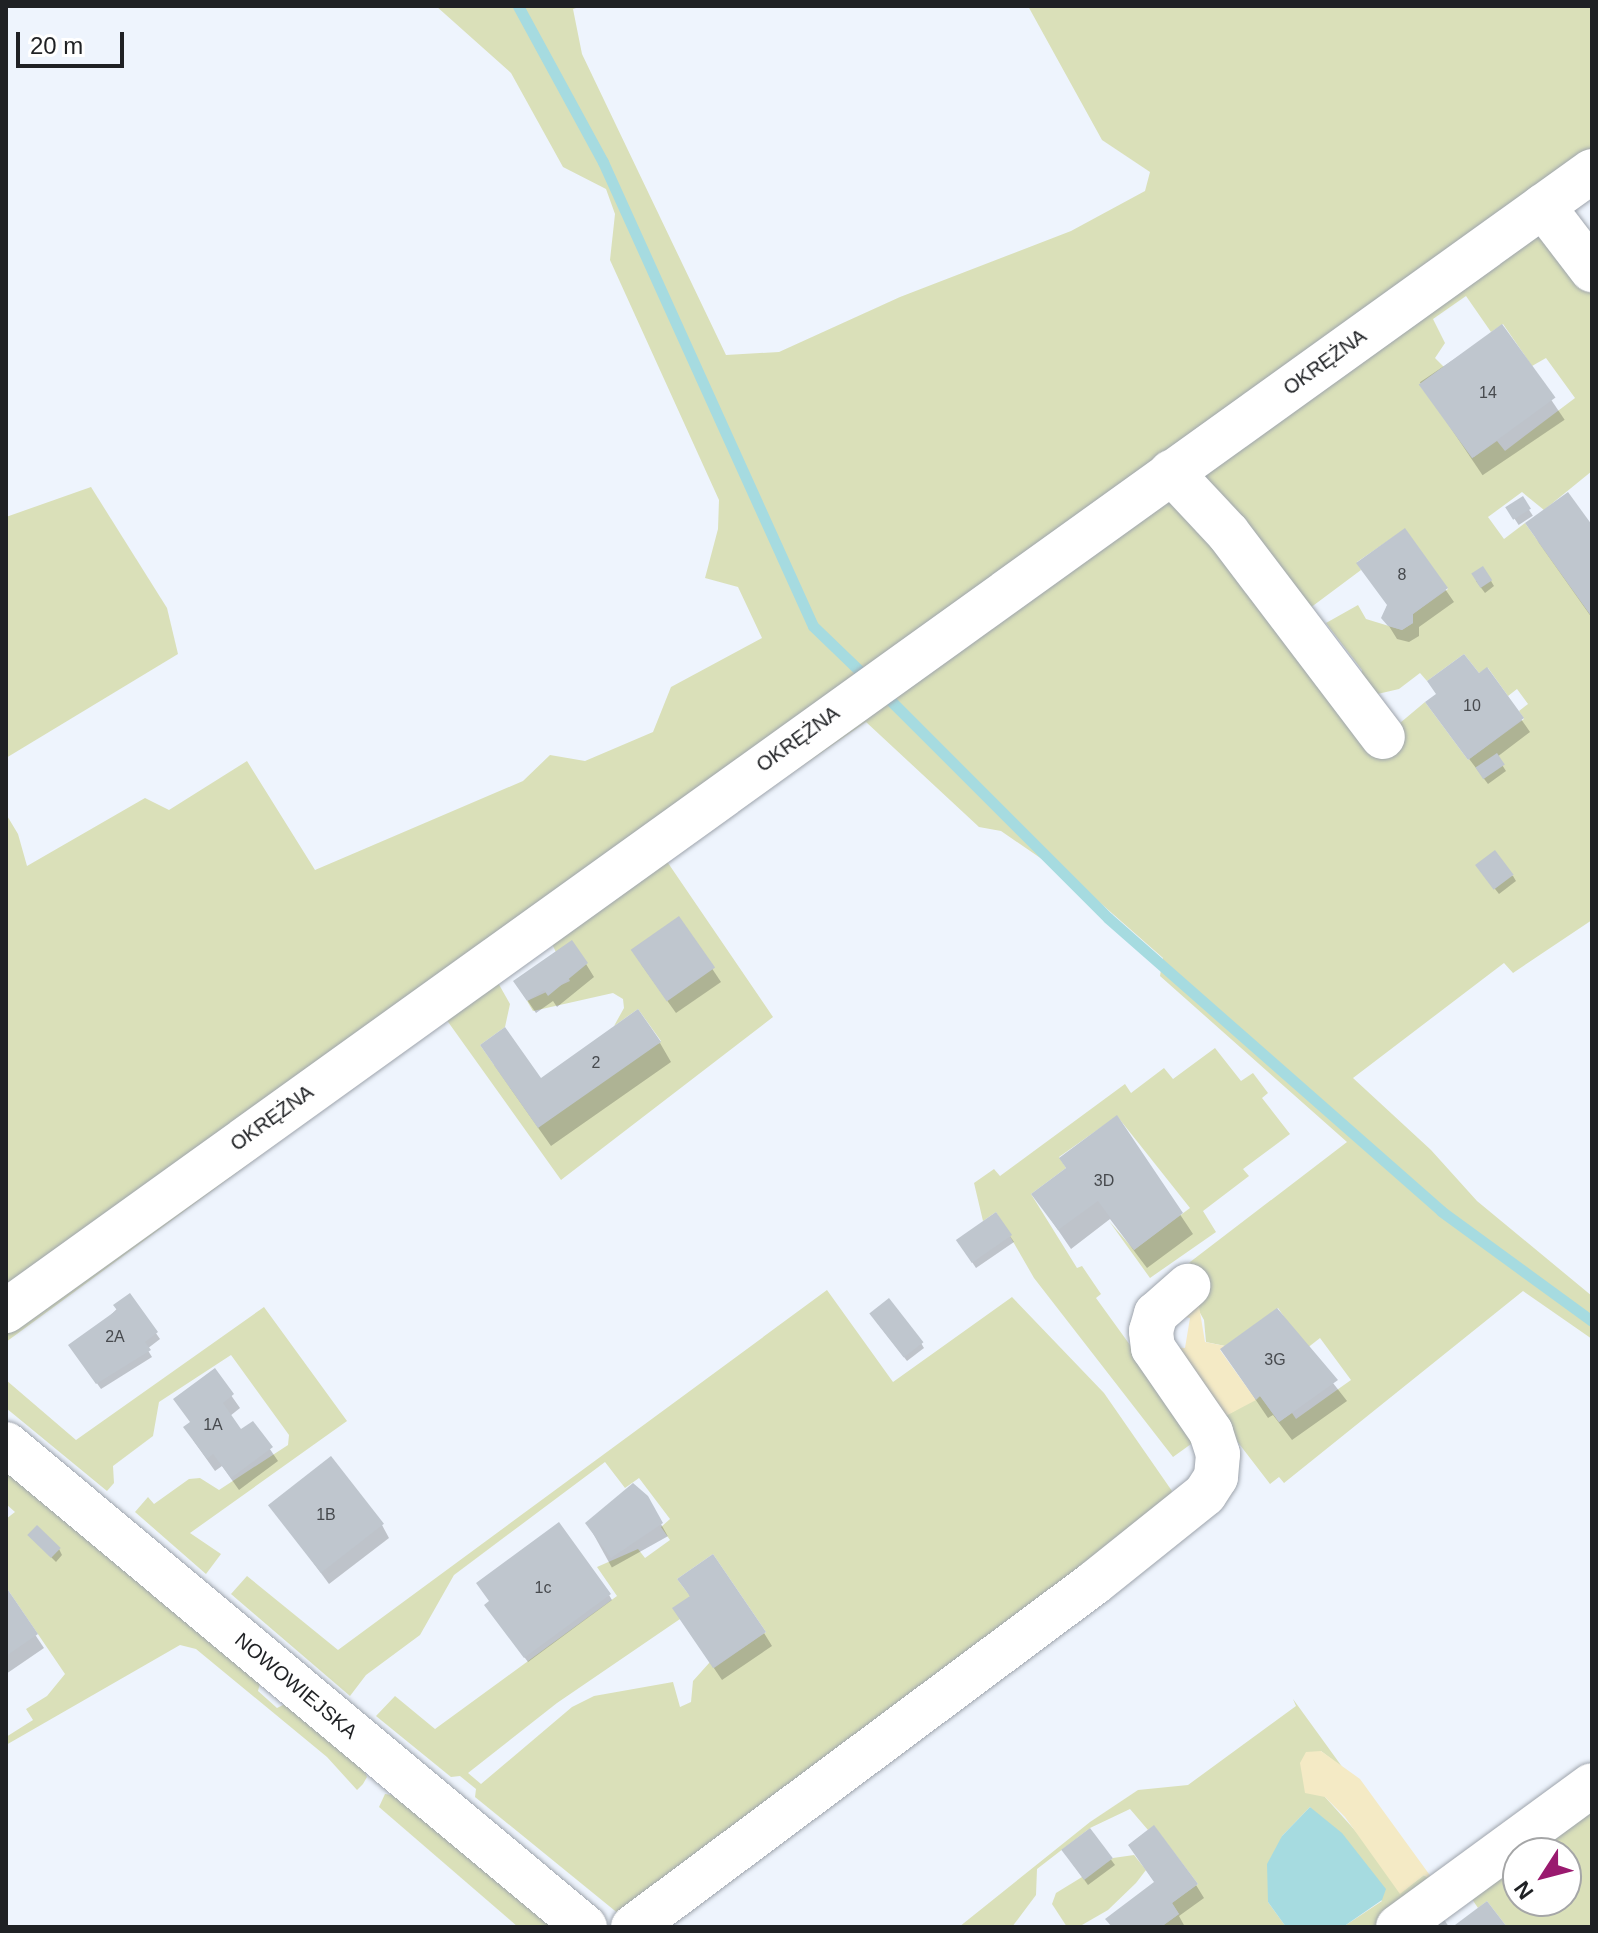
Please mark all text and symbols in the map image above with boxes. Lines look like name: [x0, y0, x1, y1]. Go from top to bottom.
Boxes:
scale bar: [20, 16, 128, 66]
text: 20 m: [30, 32, 83, 59]
street label: OKRĘŻNA: [1279, 324, 1371, 400]
house number: 14: [1479, 383, 1497, 403]
house number: 8: [1398, 565, 1406, 585]
house number: 10: [1463, 696, 1481, 716]
street label: OKRĘŻNA: [752, 701, 844, 777]
house number: 2: [592, 1053, 600, 1073]
street label: OKRĘŻNA: [226, 1080, 318, 1156]
house number: 3D: [1094, 1171, 1114, 1191]
house number: 2A: [105, 1327, 125, 1347]
house number: 3G: [1264, 1350, 1286, 1370]
house number: 1A: [203, 1415, 223, 1435]
house number: 1B: [316, 1505, 336, 1525]
house number: 1c: [535, 1578, 551, 1598]
street label: NOWOWIEJSKA: [230, 1628, 362, 1744]
north arrow: [1502, 1837, 1582, 1917]
text: N: [1509, 1876, 1539, 1904]

